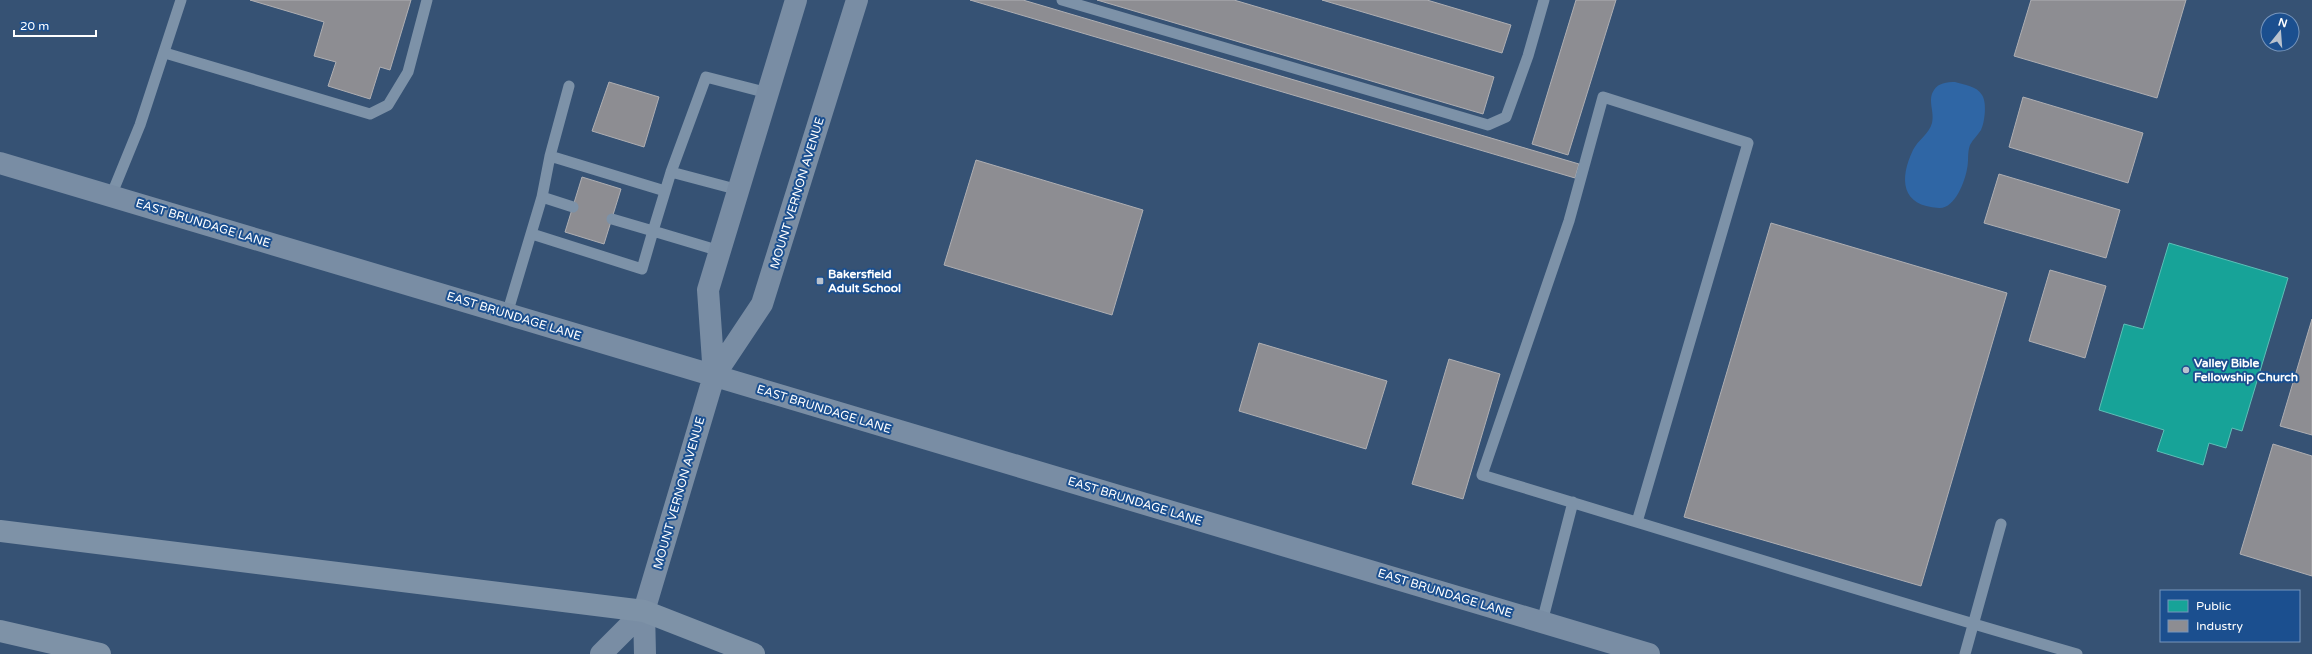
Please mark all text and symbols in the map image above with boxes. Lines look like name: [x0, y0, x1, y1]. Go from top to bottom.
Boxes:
scale bar: [14, 12, 96, 38]
north arrow: [2260, 12, 2300, 52]
text: N: [2277, 15, 2289, 30]
text: 20 m: [20, 19, 49, 33]
street label: MOUNT VERNON AVENUE: [767, 115, 827, 271]
street label: EAST BRUNDAGE LANE: [134, 196, 272, 250]
place label: Bakersfield Adult School: [828, 267, 901, 295]
marker: Bakersfield Adult School: [815, 276, 825, 286]
street label: EAST BRUNDAGE LANE: [445, 289, 583, 343]
place label: Valley Bible Fellowship Church: [2194, 356, 2298, 385]
marker: Valley Bible Fellowship Church: [2181, 365, 2191, 375]
street label: EAST BRUNDAGE LANE: [755, 382, 893, 436]
street label: MOUNT VERNON AVENUE: [651, 415, 708, 571]
street label: EAST BRUNDAGE LANE: [1066, 474, 1204, 528]
street label: EAST BRUNDAGE LANE: [1376, 566, 1514, 620]
legend: [2160, 590, 2300, 642]
text: Public: [2196, 599, 2231, 613]
text: Industry: [2196, 619, 2243, 633]

